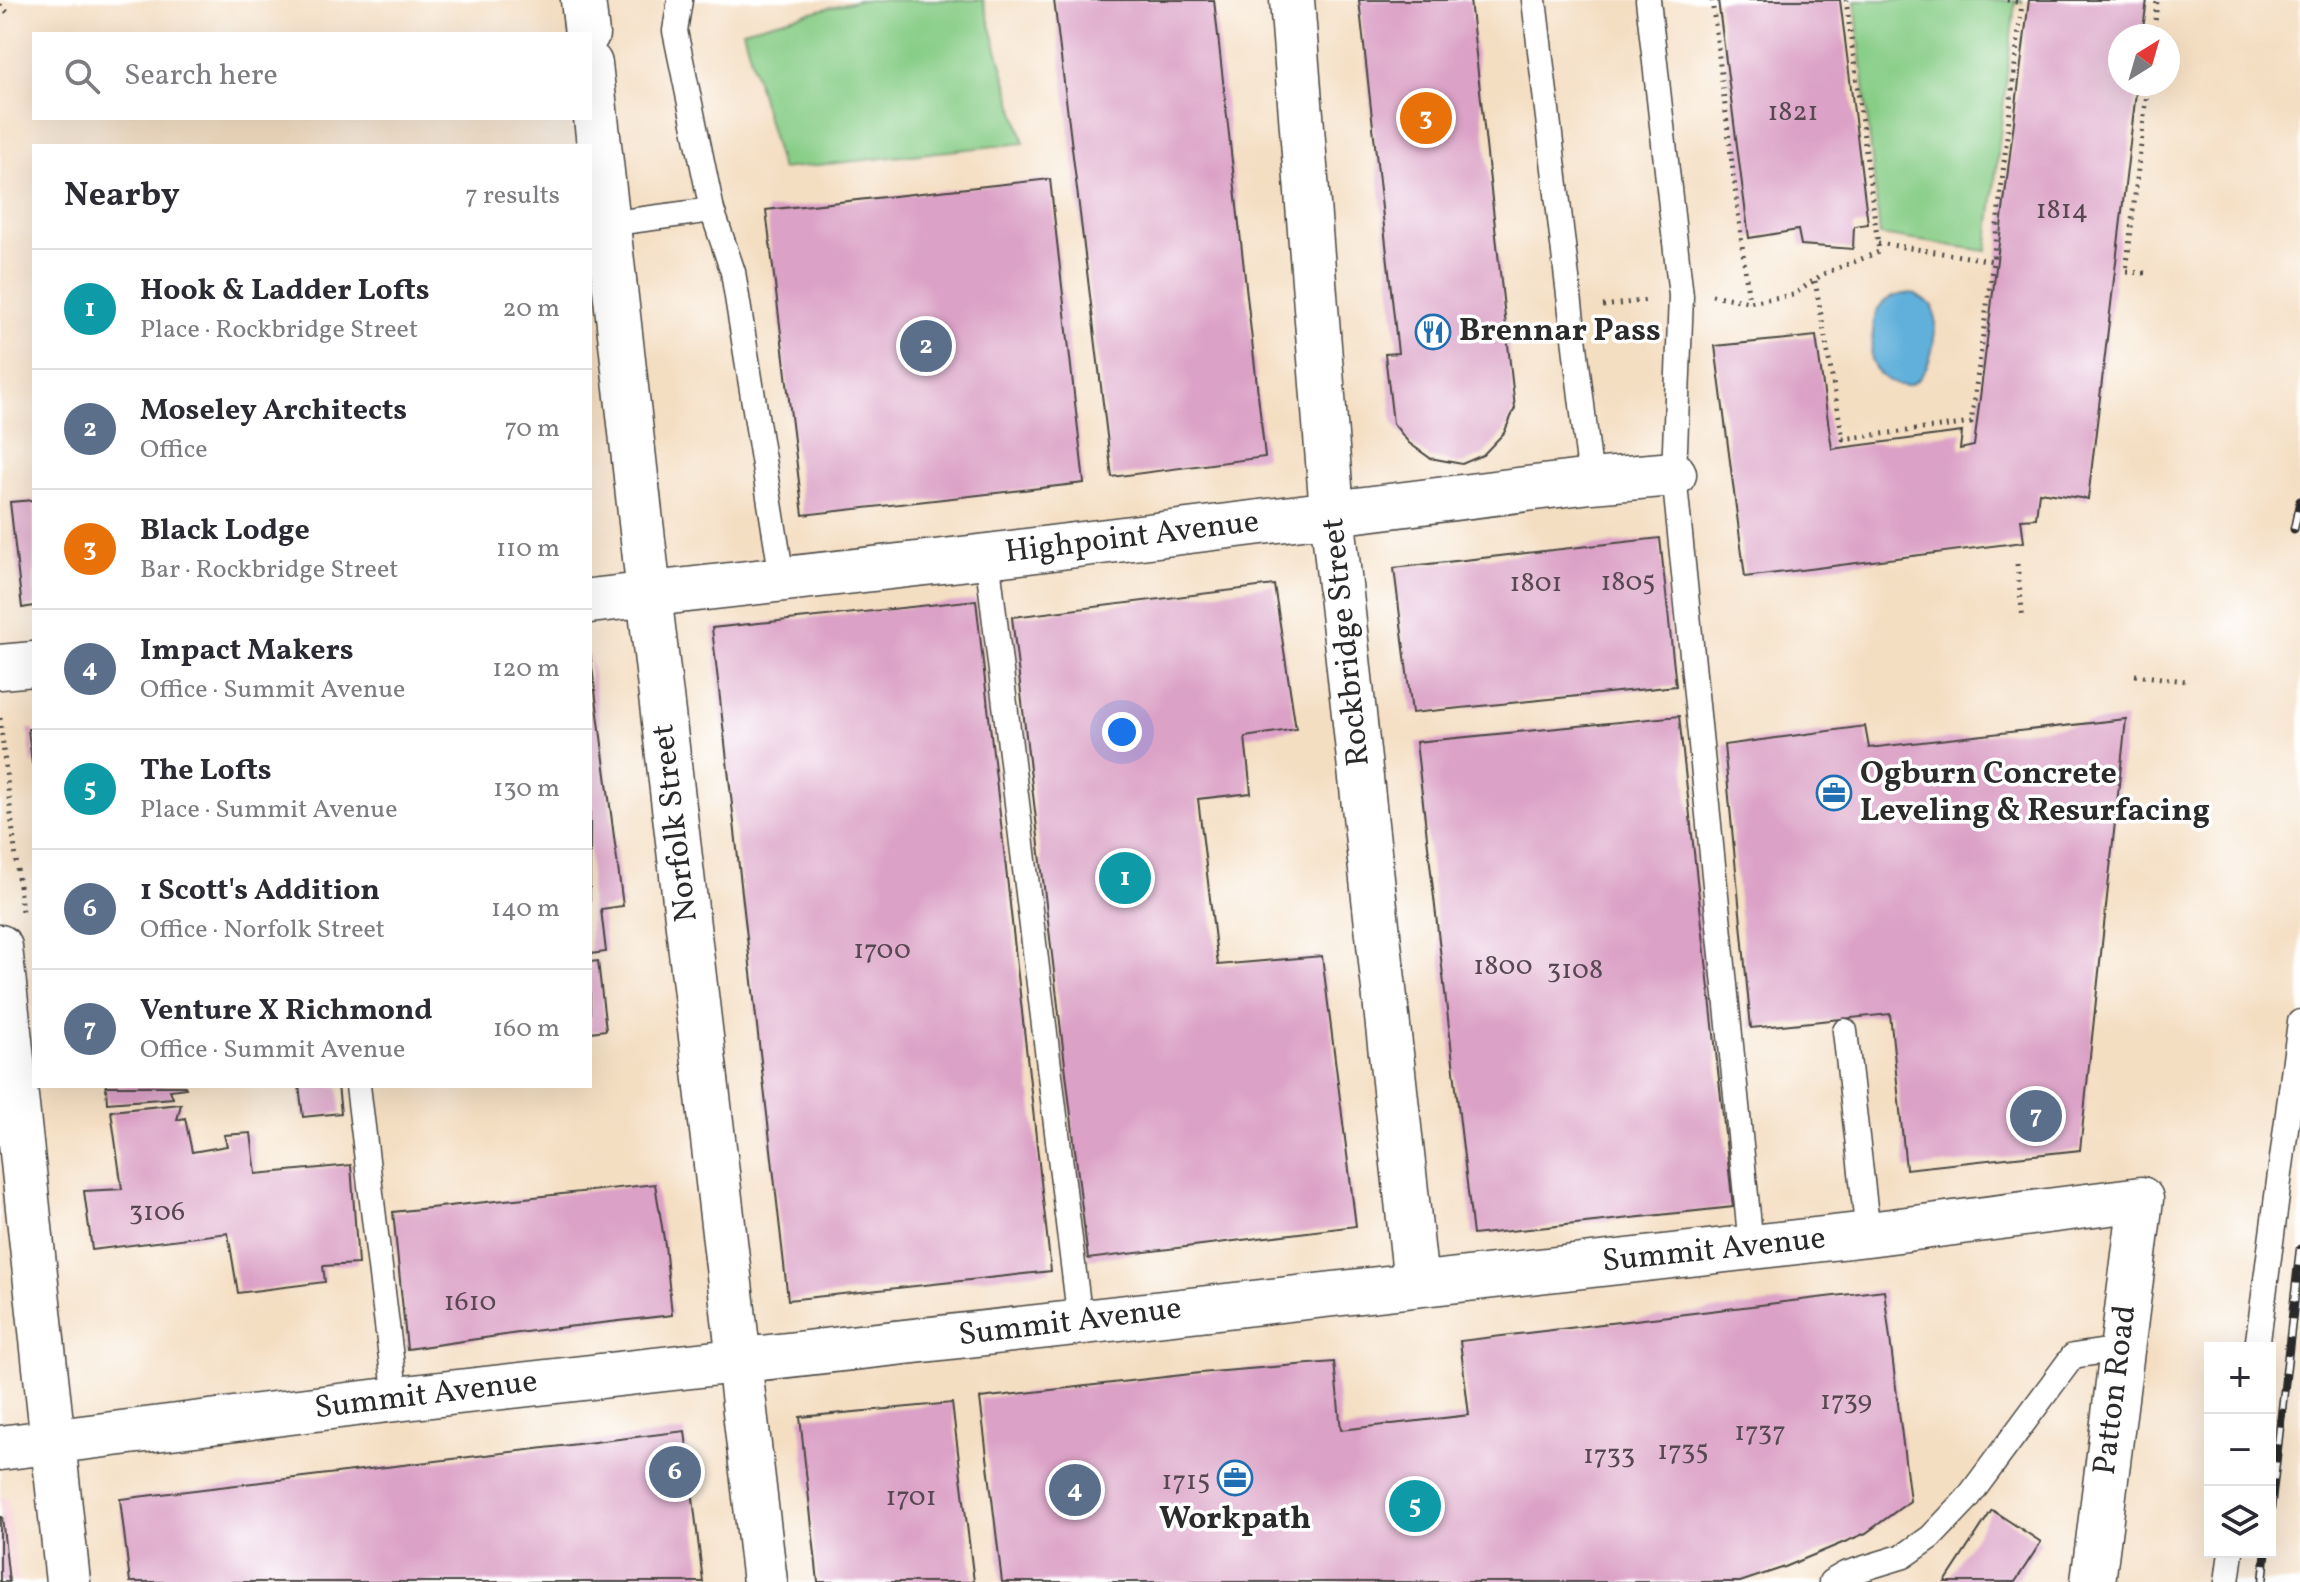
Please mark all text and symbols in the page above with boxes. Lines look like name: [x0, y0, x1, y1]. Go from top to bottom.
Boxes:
north arrow: [2108, 24, 2180, 96]
search box: [32, 32, 592, 120]
icon: search: [60, 54, 104, 98]
text: Search here: [124, 55, 278, 97]
pin: 3: [1400, 88, 1452, 148]
house number: 1821: [1768, 93, 1819, 132]
text: Nearby: [64, 173, 180, 220]
text: 7 results: [465, 178, 560, 214]
house number: 1814: [2036, 191, 2088, 230]
text: Hook & Ladder Lofts: [140, 270, 430, 312]
text: 1: [85, 291, 95, 327]
text: 20 m: [502, 291, 560, 327]
place label: Brennar Pass: [1459, 310, 1661, 354]
text: Place · Rockbridge Street: [140, 312, 418, 348]
restaurant icon: Brennar Pass: [1414, 313, 1452, 351]
pin: 2: [900, 316, 952, 376]
text: Moseley Architects: [140, 390, 407, 432]
text: 2: [83, 411, 97, 447]
text: 70 m: [505, 411, 560, 447]
text: Office: [140, 432, 208, 468]
street label: Highpoint Avenue: [1002, 501, 1262, 575]
text: Black Lodge: [140, 510, 310, 552]
street label: Rockbridge Street: [1312, 516, 1382, 768]
text: 3: [83, 531, 97, 567]
text: 110 m: [496, 531, 560, 567]
text: Bar · Rockbridge Street: [140, 552, 398, 588]
house number: 1805: [1600, 563, 1656, 602]
house number: 1801: [1510, 564, 1562, 603]
text: Impact Makers: [140, 630, 354, 672]
text: 4: [82, 651, 98, 687]
text: 120 m: [492, 651, 560, 687]
text: Office · Summit Avenue: [140, 672, 405, 708]
your location: [1102, 712, 1142, 752]
street label: Norfolk Street: [642, 722, 710, 924]
text: The Lofts: [140, 750, 272, 792]
place label: Ogburn Concrete Leveling & Resurfacing: [1860, 753, 2210, 834]
text: 5: [84, 771, 96, 807]
text: 130 m: [493, 771, 560, 807]
office icon: Ogburn Concrete Leveling & Resurfacing: [1815, 774, 1853, 812]
text: Place · Summit Avenue: [140, 792, 398, 828]
pin: 1: [1099, 848, 1151, 908]
text: 1 Scott's Addition: [140, 870, 380, 912]
text: 6: [83, 891, 97, 927]
text: 140 m: [491, 891, 560, 927]
text: Office · Norfolk Street: [140, 912, 385, 948]
house number: 1700: [853, 931, 911, 970]
house number: 1800: [1473, 947, 1533, 986]
house number: 3108: [1547, 951, 1603, 990]
text: Venture X Richmond: [140, 990, 432, 1032]
text: 7: [84, 1011, 96, 1047]
text: 160 m: [493, 1011, 560, 1047]
text: Office · Summit Avenue: [140, 1032, 405, 1068]
pin: 7: [2010, 1086, 2062, 1146]
house number: 3106: [129, 1193, 185, 1232]
street label: Summit Avenue: [1600, 1217, 1828, 1285]
house number: 1610: [444, 1283, 496, 1322]
street label: Summit Avenue: [956, 1287, 1184, 1359]
street label: Patton Road: [2084, 1303, 2148, 1477]
map controls: [2204, 1342, 2276, 1558]
button: +: [2204, 1342, 2276, 1414]
street label: Summit Avenue: [312, 1360, 540, 1432]
house number: 1739: [1820, 1382, 1872, 1421]
house number: 1737: [1734, 1413, 1786, 1452]
button: −: [2204, 1414, 2276, 1486]
house number: 1735: [1657, 1432, 1709, 1471]
house number: 1733: [1583, 1436, 1635, 1475]
pin: 6: [649, 1442, 701, 1502]
office icon: Workpath: [1216, 1459, 1254, 1497]
pin: 4: [1049, 1460, 1101, 1520]
house number: 1715: [1162, 1462, 1210, 1501]
pin: 5: [1389, 1476, 1441, 1536]
house number: 1701: [885, 1478, 937, 1517]
button: layers: [2204, 1486, 2276, 1558]
place label: Workpath: [1159, 1498, 1311, 1542]

